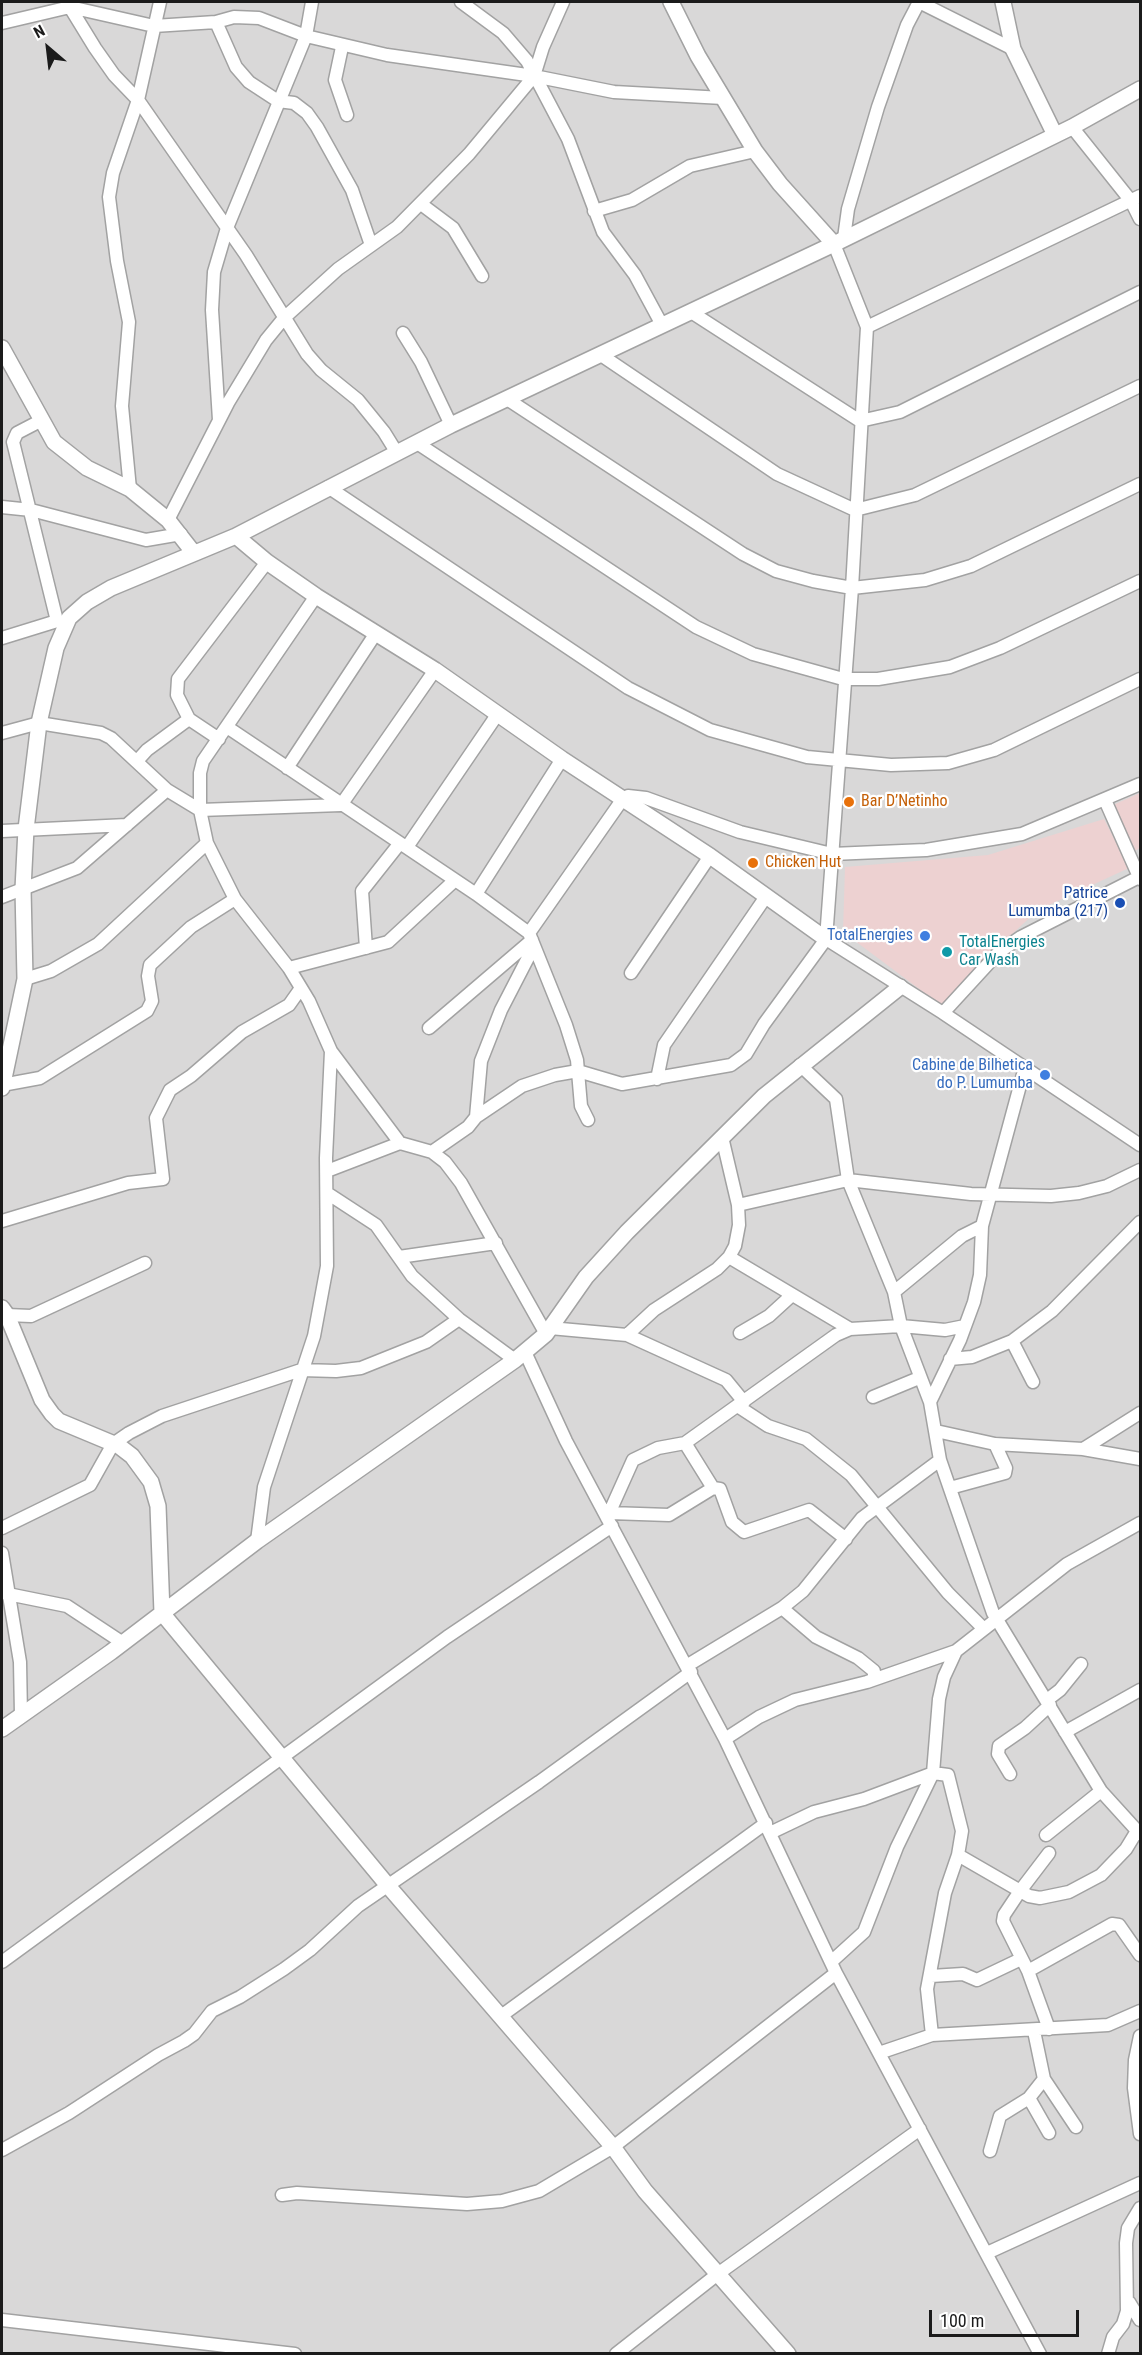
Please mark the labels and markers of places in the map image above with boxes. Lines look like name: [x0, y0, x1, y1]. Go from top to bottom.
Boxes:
place label: Bar D’Netinho: [861, 792, 948, 812]
marker: Bar D’Netinho: [842, 795, 856, 809]
place label: Chicken Hut: [765, 853, 841, 873]
marker: Chicken Hut: [746, 856, 760, 870]
place label: Patrice Lumumba (217): [1008, 884, 1108, 922]
marker: Patrice Lumumba (217): [1113, 896, 1127, 910]
place label: TotalEnergies: [827, 926, 913, 946]
marker: TotalEnergies: [918, 929, 932, 943]
place label: TotalEnergies Car Wash: [959, 933, 1045, 971]
marker: TotalEnergies Car Wash: [940, 945, 954, 959]
place label: Cabine de Bilhetica do P. Lumumba: [912, 1056, 1033, 1094]
marker: Cabine de Bilhetica do P. Lumumba: [1038, 1068, 1052, 1082]

